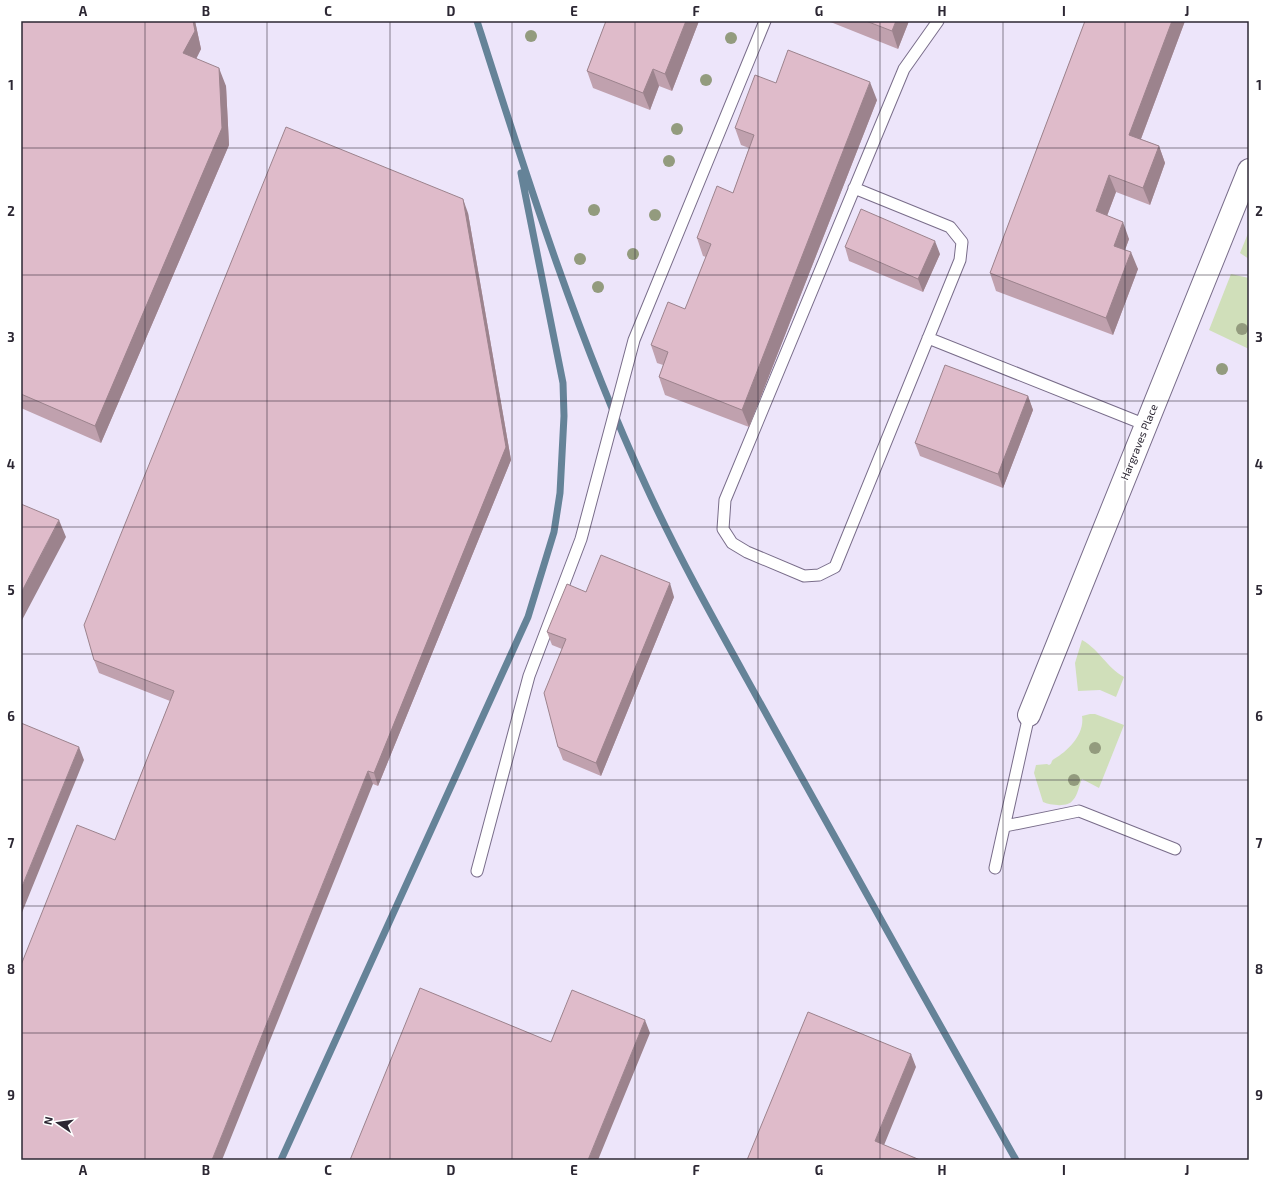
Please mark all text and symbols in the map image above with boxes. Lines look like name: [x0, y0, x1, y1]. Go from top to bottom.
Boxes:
text: A: [79, 3, 88, 19]
text: B: [202, 3, 210, 19]
text: C: [324, 3, 332, 19]
text: D: [447, 3, 456, 19]
text: E: [570, 3, 578, 19]
text: F: [692, 3, 700, 19]
text: G: [815, 3, 823, 19]
text: H: [938, 3, 947, 19]
text: I: [1062, 3, 1066, 19]
text: J: [1185, 3, 1189, 19]
text: 1: [8, 77, 14, 93]
text: 1: [1256, 77, 1262, 93]
text: 2: [7, 203, 15, 219]
text: 2: [1255, 203, 1263, 219]
text: 3: [7, 329, 15, 345]
text: 3: [1255, 329, 1263, 345]
street label: Hargraves Place: [1117, 402, 1160, 482]
text: 4: [7, 456, 15, 472]
text: 4: [1255, 456, 1263, 472]
text: 5: [7, 582, 15, 598]
text: 5: [1255, 582, 1263, 598]
text: 6: [7, 708, 15, 724]
text: 6: [1255, 708, 1263, 724]
text: 7: [8, 835, 15, 851]
text: 7: [1256, 835, 1263, 851]
text: 8: [7, 961, 15, 977]
text: 8: [1255, 961, 1263, 977]
text: 9: [7, 1087, 15, 1103]
text: 9: [1255, 1087, 1263, 1103]
north arrow: [38, 1103, 78, 1143]
text: N: [41, 1115, 55, 1126]
text: A: [79, 1162, 88, 1178]
text: B: [202, 1162, 210, 1178]
text: C: [324, 1162, 332, 1178]
text: D: [447, 1162, 456, 1178]
text: E: [570, 1162, 578, 1178]
text: F: [692, 1162, 700, 1178]
text: G: [815, 1162, 823, 1178]
text: H: [938, 1162, 947, 1178]
text: I: [1062, 1162, 1066, 1178]
text: J: [1185, 1162, 1189, 1178]

